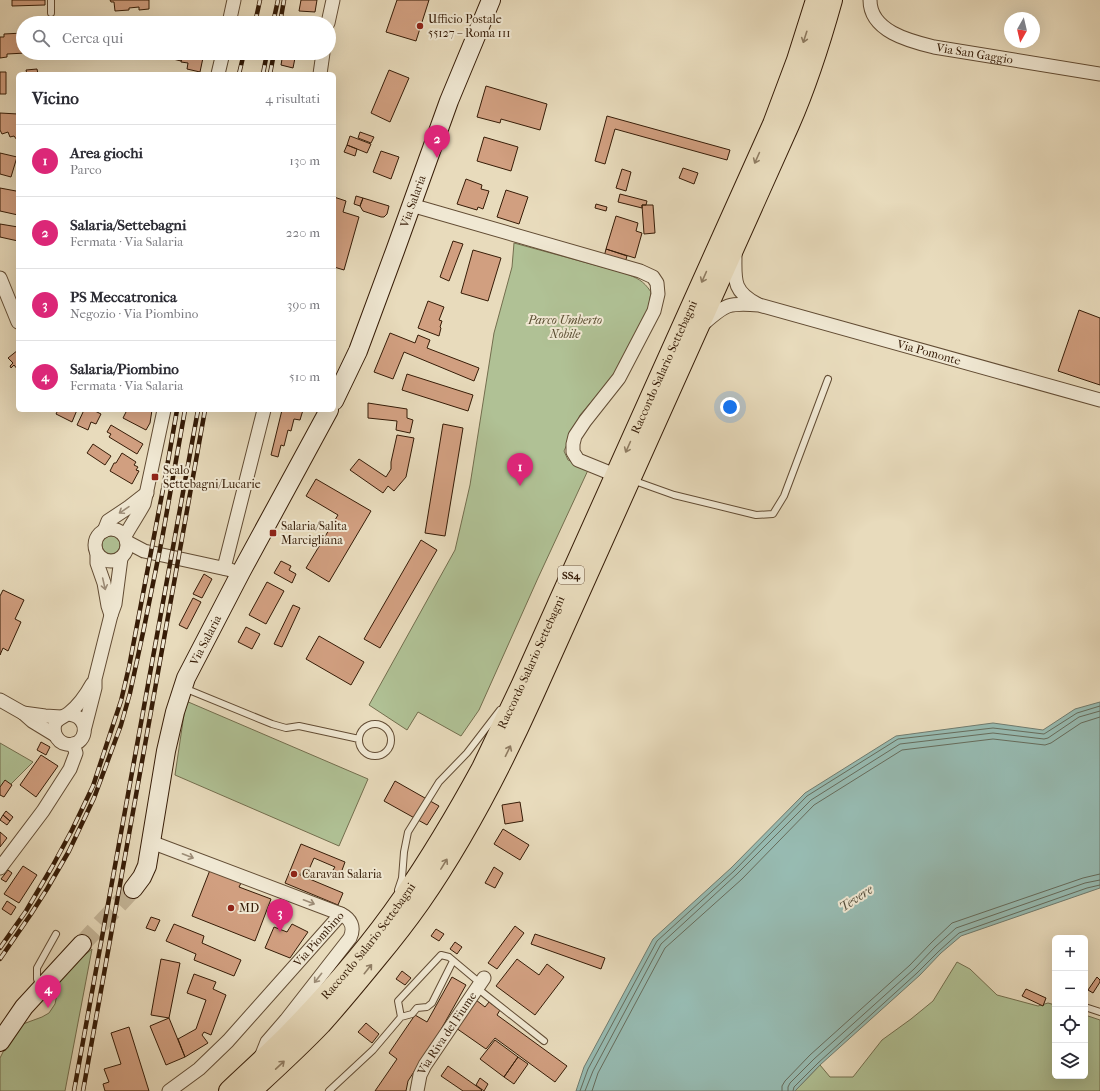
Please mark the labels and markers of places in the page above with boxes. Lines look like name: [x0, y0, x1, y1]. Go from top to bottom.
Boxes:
place label: Ufficio Postale 55127 – Roma 111: [428, 12, 510, 40]
marker: Ufficio Postale 55127 – Roma 111: [415, 21, 425, 31]
pin: 2: [424, 125, 450, 158]
pin: 1: [507, 453, 533, 486]
place label: Scalo Settebagni/Lucarie: [163, 463, 261, 491]
marker: Scalo Settebagni/Lucarie: [150, 472, 160, 482]
place label: Salaria/Salita Marcigliana: [281, 519, 348, 547]
marker: Salaria/Salita Marcigliana: [268, 528, 278, 538]
place label: Caravan Salaria: [302, 867, 382, 881]
marker: Caravan Salaria: [289, 869, 299, 879]
pin: 3: [267, 899, 293, 932]
place label: MD: [239, 901, 259, 915]
marker: MD: [226, 903, 236, 913]
pin: 4: [35, 975, 61, 1008]

